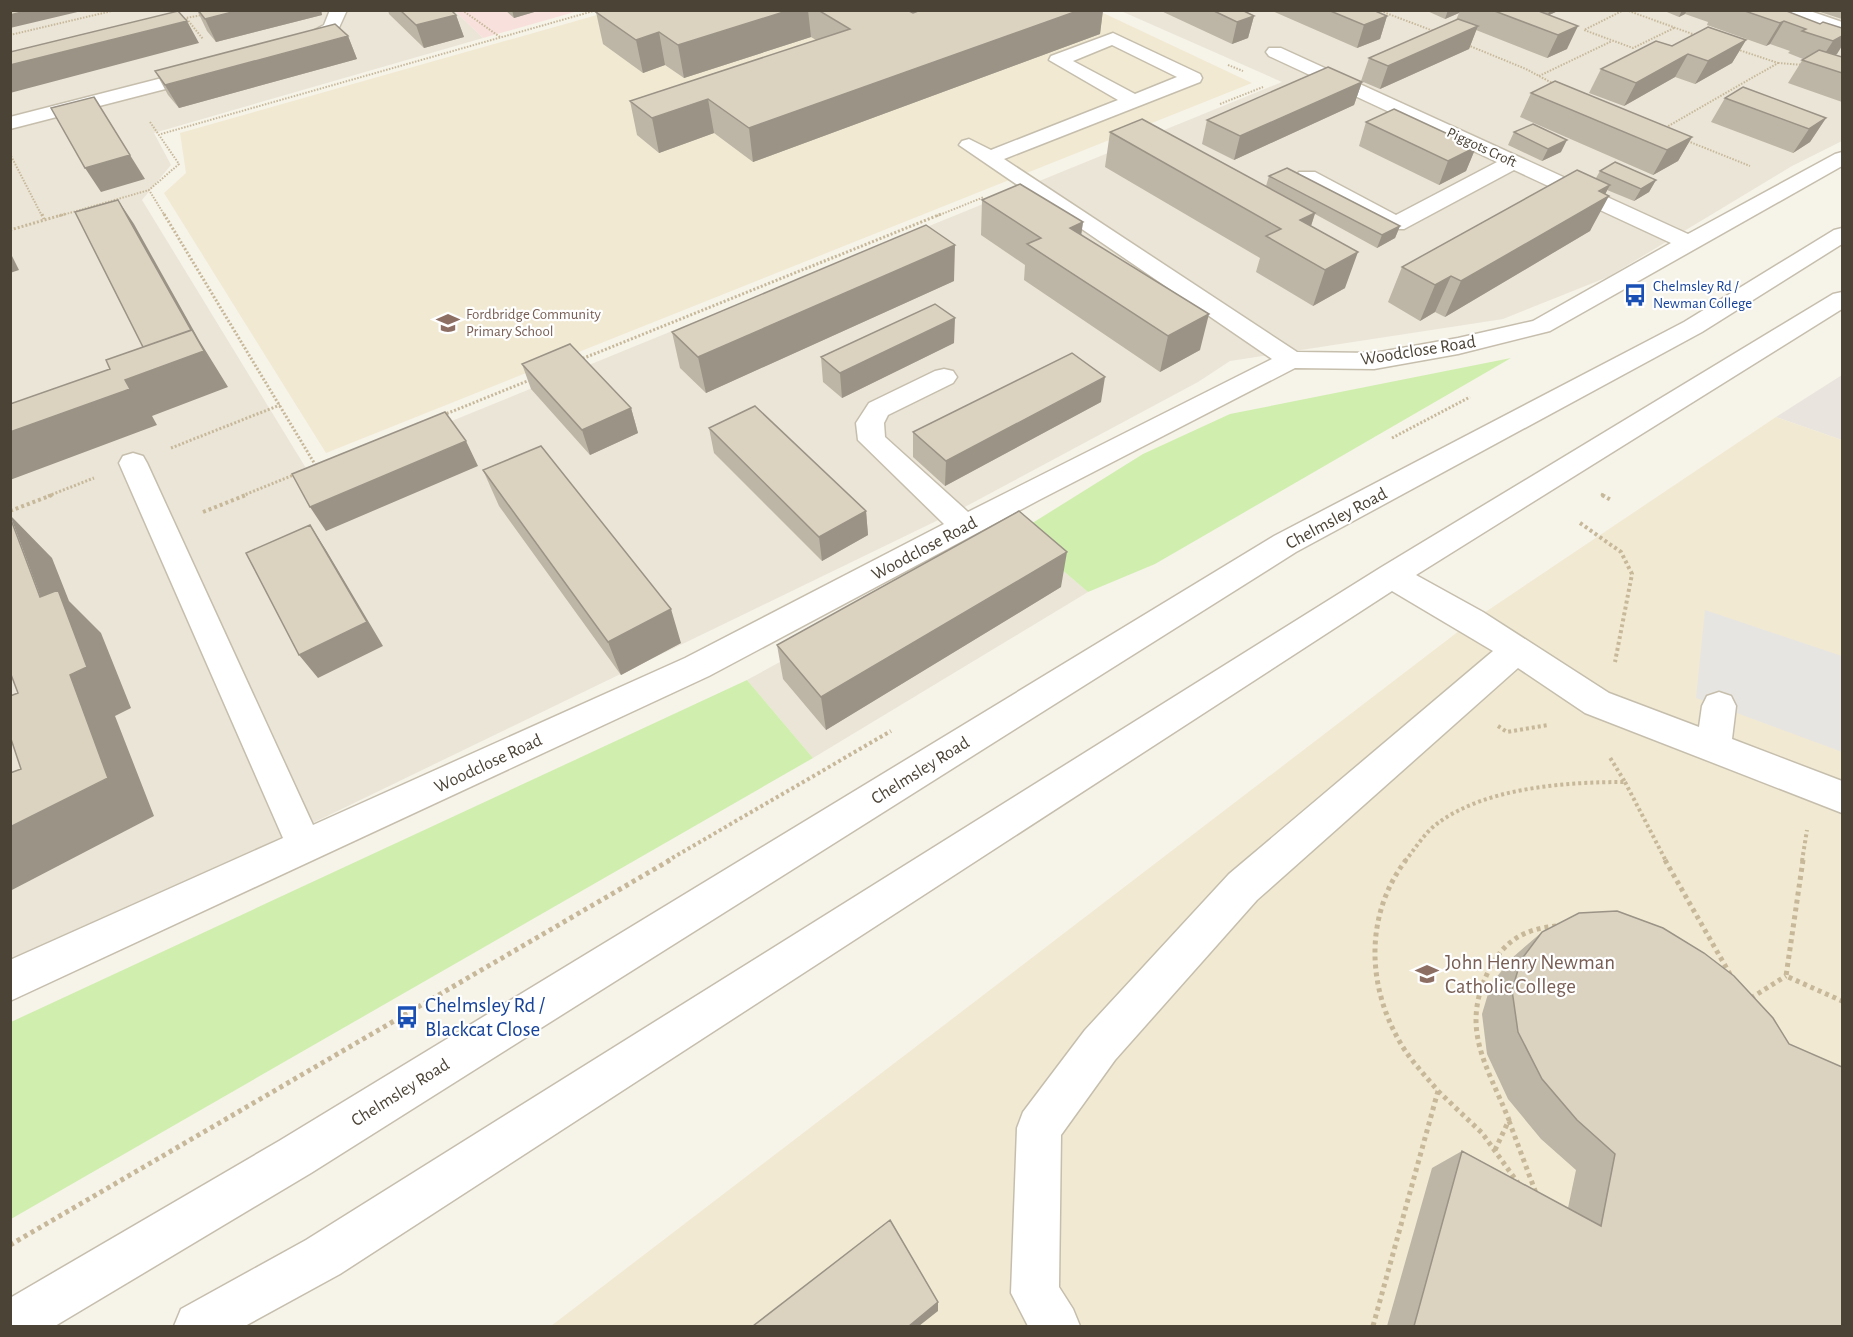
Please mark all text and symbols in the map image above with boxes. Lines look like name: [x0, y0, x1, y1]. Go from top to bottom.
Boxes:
street label: Piggots Croft: [1445, 125, 1519, 170]
place label: Chelmsley Rd / Newman College: [1653, 279, 1752, 311]
bus stop icon: Chelmsley Rd / Newman College: [1622, 282, 1648, 308]
place label: Fordbridge Community Primary School: [466, 307, 602, 339]
school or university icon: Fordbridge Community Primary School: [435, 310, 461, 336]
street label: Woodclose Road: [1359, 333, 1477, 369]
street label: Chelmsley Road: [1283, 485, 1390, 553]
street label: Woodclose Road: [869, 514, 980, 584]
street label: Woodclose Road: [432, 731, 545, 797]
street label: Chelmsley Road: [868, 734, 973, 808]
place label: John Henry Newman Catholic College: [1445, 952, 1615, 997]
school or university icon: John Henry Newman Catholic College: [1414, 961, 1440, 987]
place label: Chelmsley Rd / Blackcat Close: [425, 995, 546, 1040]
bus stop icon: Chelmsley Rd / Blackcat Close: [394, 1004, 420, 1030]
street label: Chelmsley Road: [348, 1056, 453, 1130]

